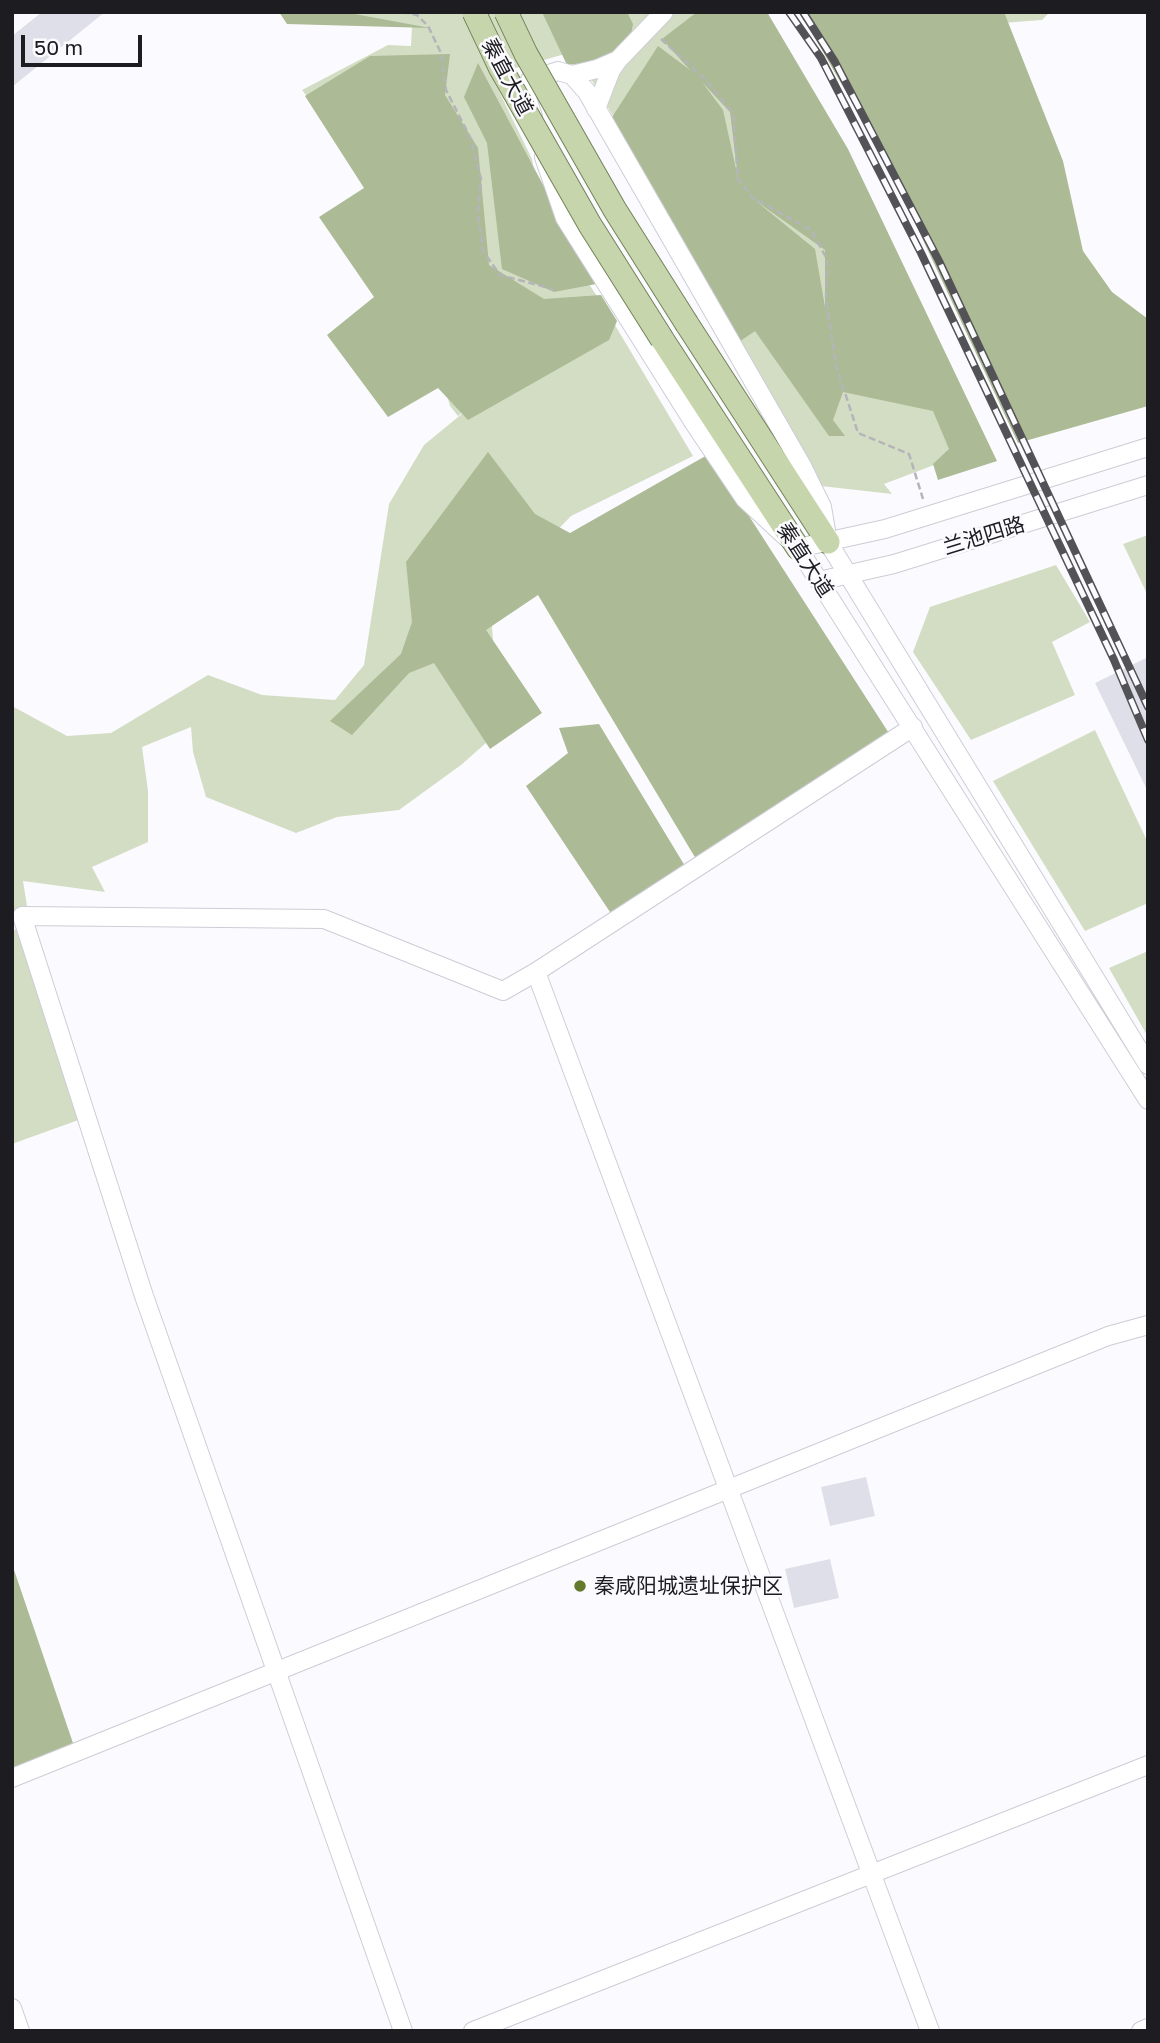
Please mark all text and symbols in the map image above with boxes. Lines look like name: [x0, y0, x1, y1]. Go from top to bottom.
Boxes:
scale bar: [24, 21, 145, 65]
text: 50 m: [34, 34, 83, 60]
street label: 秦直大道: [476, 34, 538, 120]
street label: 兰池四路: [940, 512, 1028, 560]
street label: 秦直大道: [772, 518, 838, 602]
place label: 秦咸阳城遗址保护区: [594, 1573, 783, 1599]
marker: 秦咸阳城遗址保护区: [572, 1578, 588, 1594]

